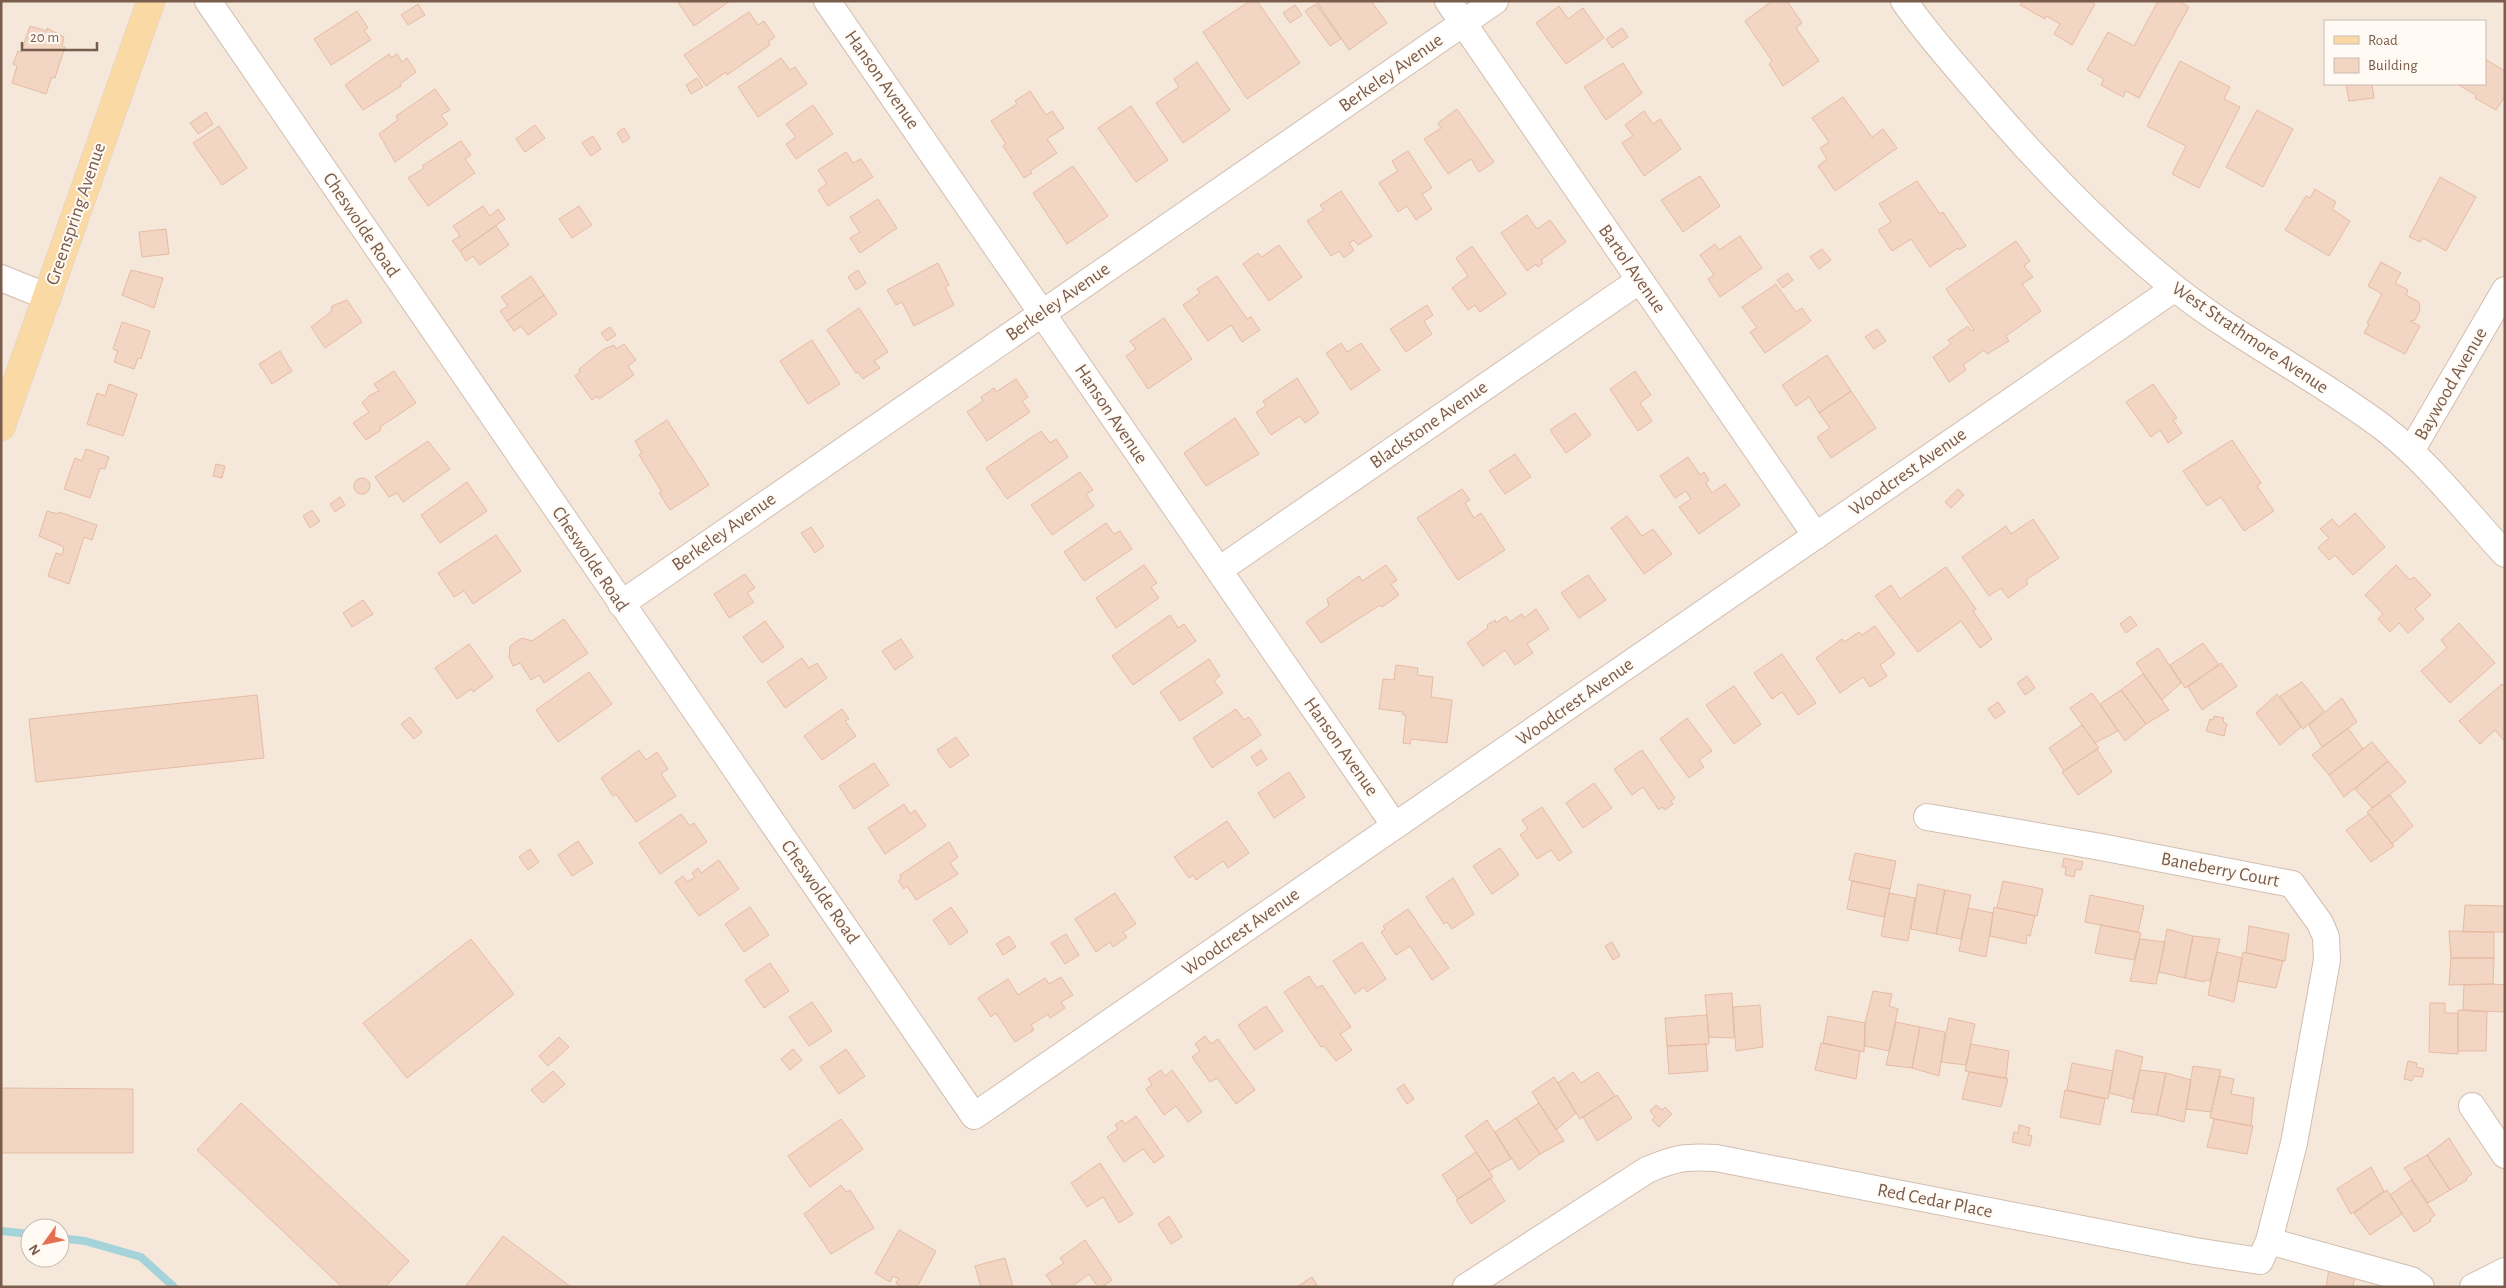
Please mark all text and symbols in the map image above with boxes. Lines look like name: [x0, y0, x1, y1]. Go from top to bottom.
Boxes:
scale bar: [22, 20, 98, 52]
legend: [2324, 20, 2486, 85]
street label: Hanson Avenue: [841, 27, 923, 133]
text: 20 m: [30, 30, 59, 45]
street label: Berkeley Avenue: [1336, 30, 1446, 116]
text: Road: [2368, 33, 2398, 48]
text: Building: [2368, 58, 2418, 73]
street label: Greenspring Avenue: [43, 140, 109, 288]
street label: Cheswolde Road: [319, 169, 403, 281]
street label: Bartol Avenue: [1595, 221, 1669, 317]
street label: Berkeley Avenue: [1003, 259, 1113, 345]
street label: West Strathmore Avenue: [2168, 279, 2332, 397]
street label: Baywood Avenue: [2411, 325, 2491, 443]
street label: Hanson Avenue: [1071, 361, 1151, 467]
street label: Blackstone Avenue: [1367, 377, 1491, 473]
street label: Woodcrest Avenue: [1846, 425, 1970, 519]
street label: Berkeley Avenue: [669, 489, 779, 575]
street label: Cheswolde Road: [548, 503, 632, 615]
street label: Woodcrest Avenue: [1513, 655, 1637, 749]
street label: Hanson Avenue: [1300, 694, 1382, 800]
street label: Cheswolde Road: [777, 837, 863, 947]
street label: Baneberry Court: [2159, 849, 2281, 891]
street label: Woodcrest Avenue: [1179, 885, 1303, 979]
street label: Red Cedar Place: [1876, 1181, 1994, 1221]
north arrow: [20, 1218, 70, 1268]
text: N: [26, 1242, 43, 1257]

